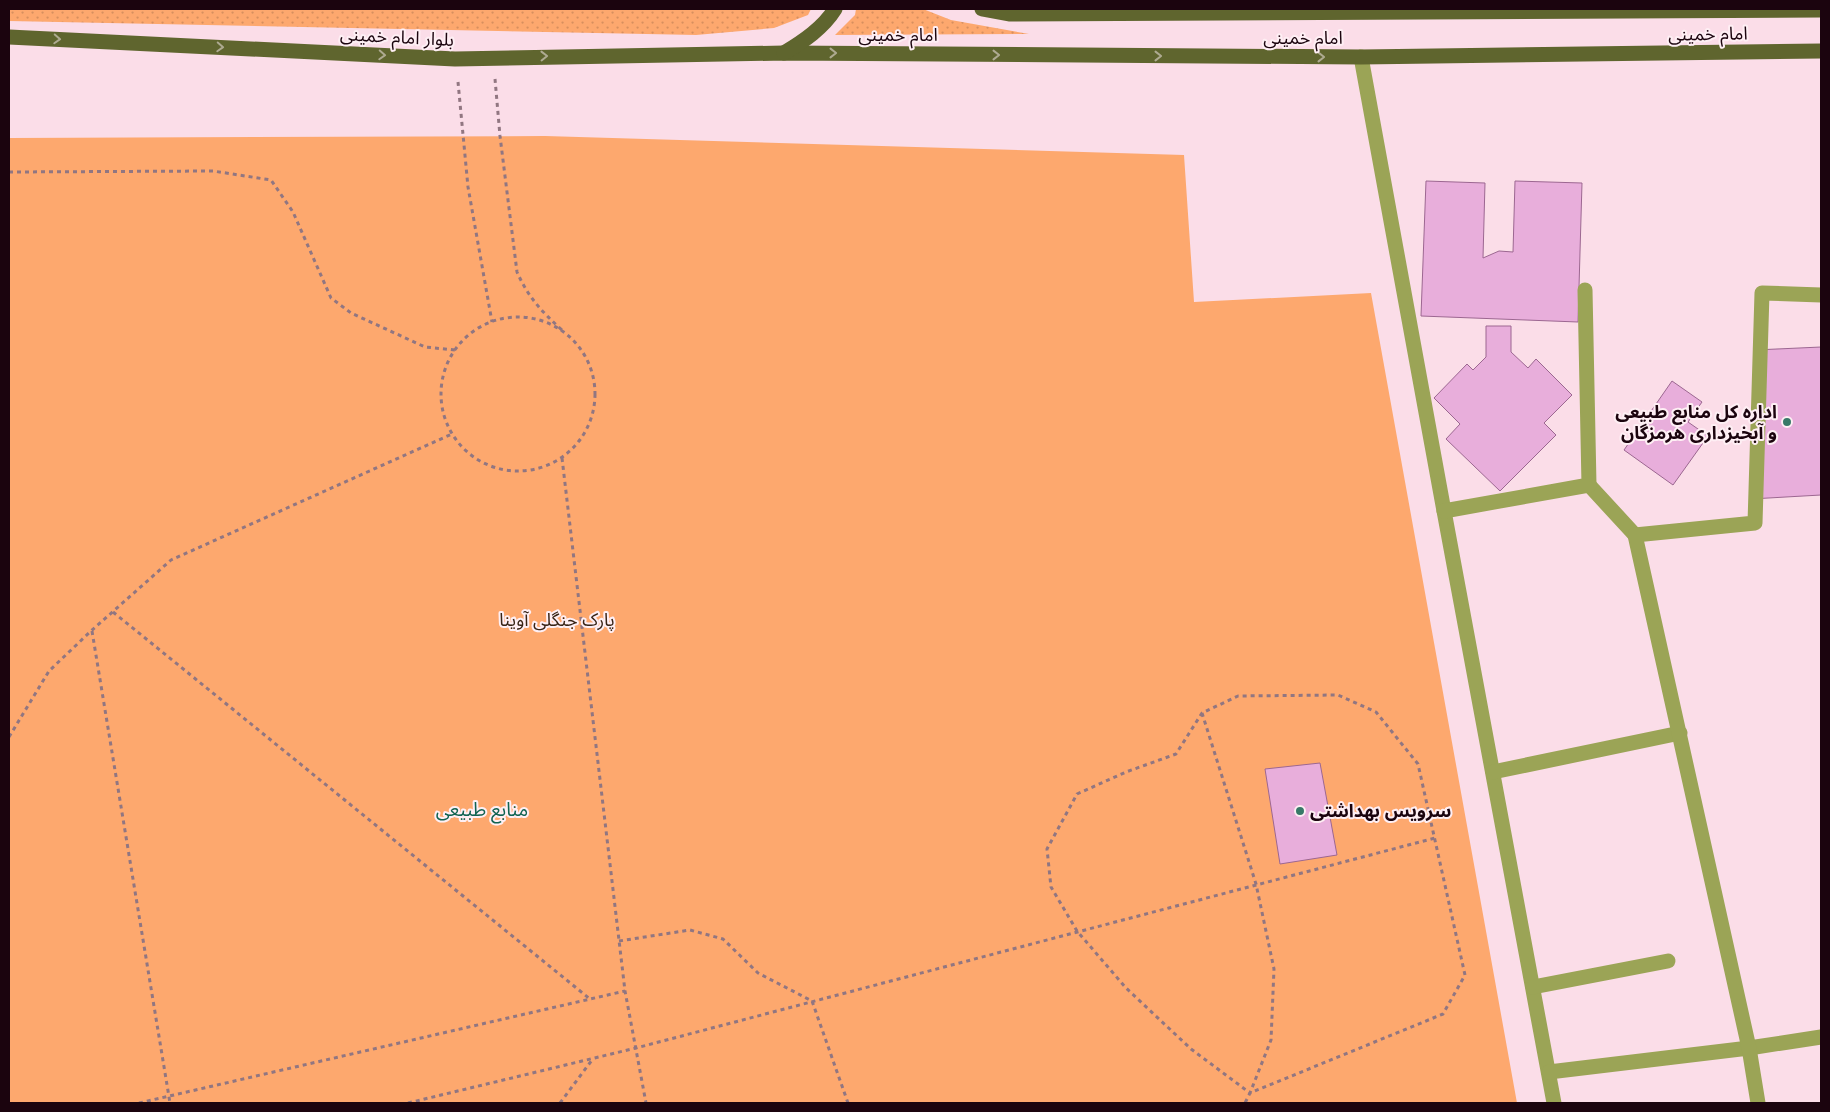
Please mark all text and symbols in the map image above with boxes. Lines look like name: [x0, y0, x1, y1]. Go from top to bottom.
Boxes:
street label: امام خمینی: [1668, 20, 1748, 49]
street label: بلوار امام خمینی: [339, 21, 455, 54]
street label: امام خمینی: [858, 22, 938, 49]
street label: امام خمینی: [1263, 25, 1343, 52]
one-way arrow: [54, 34, 62, 45]
one-way arrow: [216, 42, 224, 53]
one-way arrow: [829, 48, 837, 59]
one-way arrow: [992, 49, 1000, 60]
one-way arrow: [378, 50, 386, 61]
one-way arrow: [541, 51, 549, 62]
one-way arrow: [1154, 51, 1162, 61]
one-way arrow: [1317, 52, 1325, 62]
place label: اداره کل منابع طبیعی و آبخیزداری هرمزگان: [1615, 399, 1777, 444]
marker: اداره کل منابع طبیعی و آبخیزداری هرمزگان: [1781, 416, 1793, 428]
park label: پارک جنگلی آوینا: [499, 607, 615, 631]
district label: منابع طبیعی: [436, 796, 528, 824]
place label: سرویس بهداشتی: [1310, 798, 1451, 822]
marker: سرویس بهداشتی: [1294, 805, 1306, 817]

